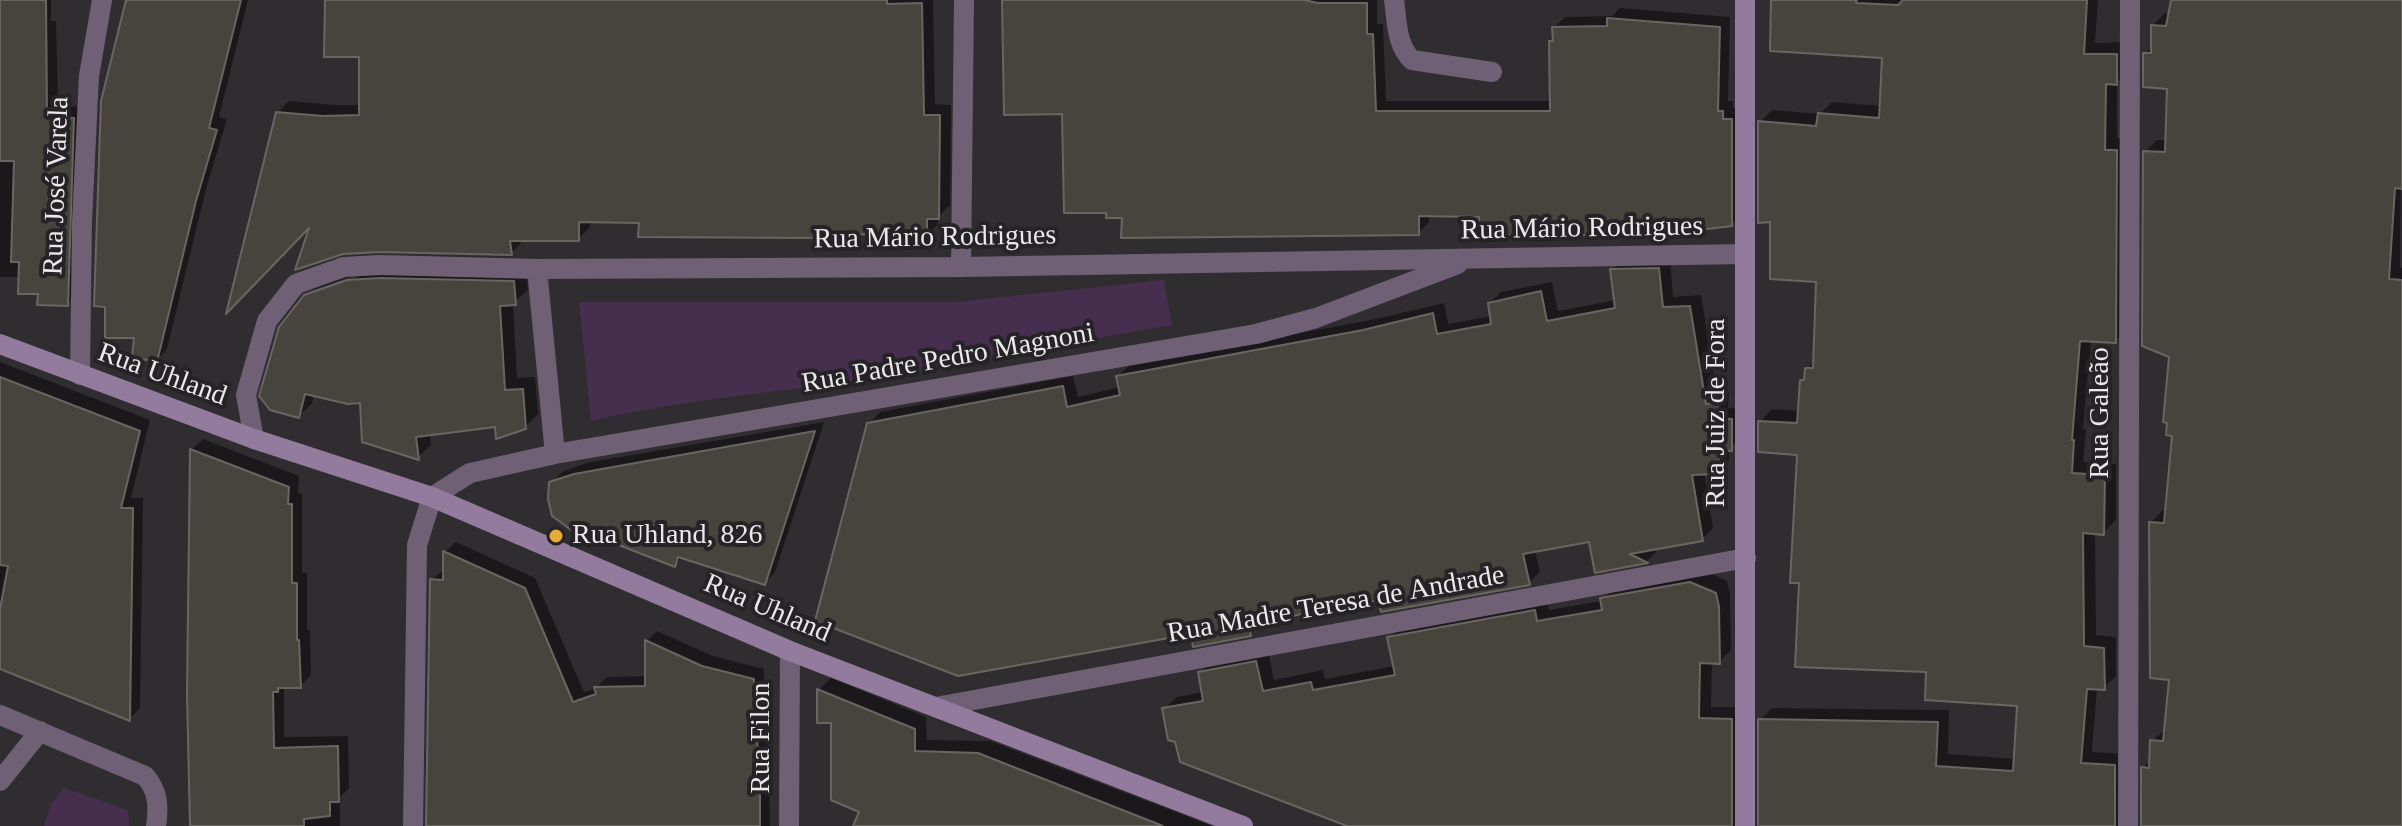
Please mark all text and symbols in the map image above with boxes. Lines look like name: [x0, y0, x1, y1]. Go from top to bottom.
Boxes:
street label: Rua José Varela: [37, 96, 77, 276]
street label: Rua Mário Rodrigues: [1460, 210, 1704, 248]
street label: Rua Mário Rodrigues: [813, 219, 1057, 257]
street label: Rua Padre Pedro Magnoni: [799, 317, 1097, 401]
street label: Rua Juiz de Fora: [1700, 319, 1734, 507]
street label: Rua Uhland: [93, 336, 231, 414]
street label: Rua Galeão: [2084, 347, 2118, 479]
place label: Rua Uhland, 826: [572, 519, 763, 553]
marker: Rua Uhland, 826: [547, 527, 565, 545]
street label: Rua Madre Teresa de Andrade: [1165, 559, 1507, 651]
street label: Rua Uhland: [699, 567, 835, 651]
street label: Rua Filon: [745, 682, 779, 794]

